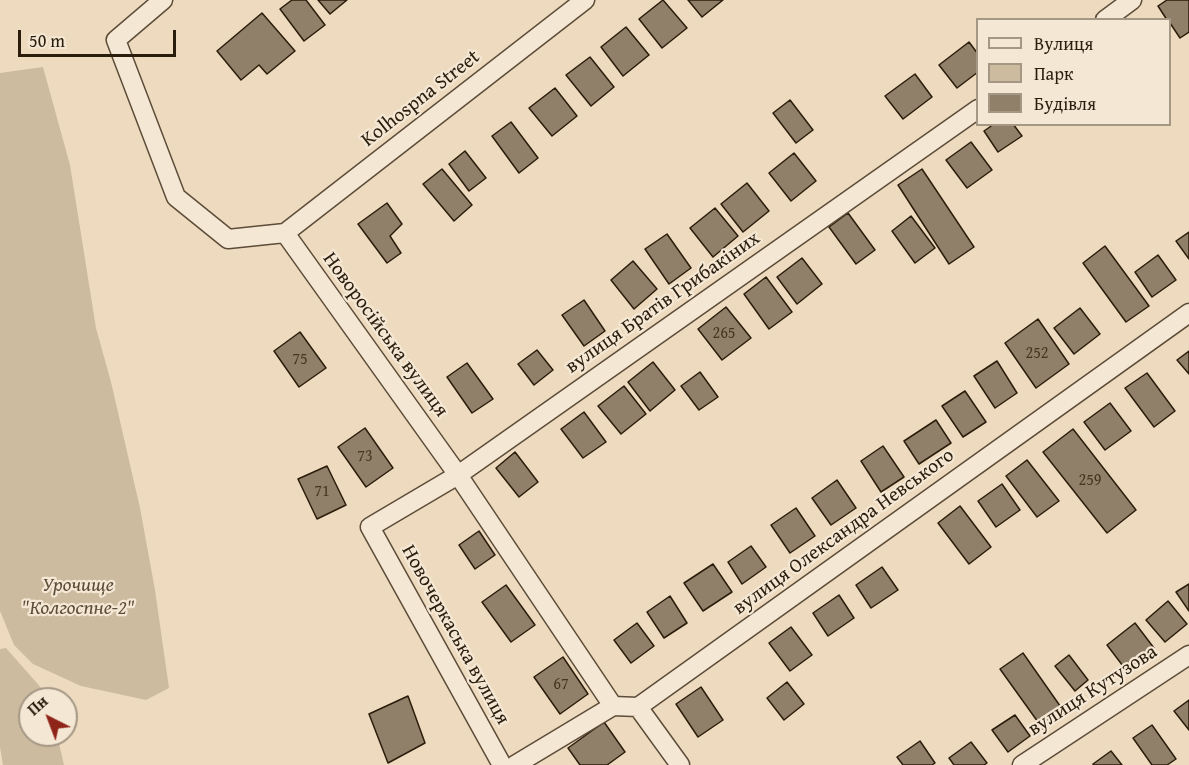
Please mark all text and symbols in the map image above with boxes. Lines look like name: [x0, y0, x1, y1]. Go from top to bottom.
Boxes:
scale bar: [21, 18, 178, 56]
legend: [976, 18, 1171, 126]
text: 50 m: [29, 27, 65, 54]
text: Вулиця: [1034, 30, 1093, 57]
street label: Kolhospna Street: [357, 45, 485, 153]
text: Парк: [1034, 60, 1073, 87]
text: Будівля: [1034, 90, 1096, 117]
street label: вулиця Братів Грибакіних: [561, 227, 765, 379]
street label: Новоросійська вулиця: [317, 248, 453, 422]
house number: 265: [712, 324, 736, 344]
house number: 252: [1025, 344, 1049, 364]
house number: 75: [292, 350, 308, 370]
street label: вулиця Олександра Невського: [729, 444, 959, 620]
house number: 73: [357, 447, 373, 467]
house number: 259: [1078, 471, 1102, 491]
house number: 71: [314, 482, 330, 502]
street label: Новочеркаська вулиця: [396, 541, 514, 729]
park label: Урочище "Колгоспне-2": [21, 574, 135, 621]
street label: вулиця Кутузова: [1024, 640, 1162, 742]
house number: 67: [553, 675, 569, 695]
north arrow: [18, 687, 78, 747]
text: Пн: [22, 689, 53, 721]

